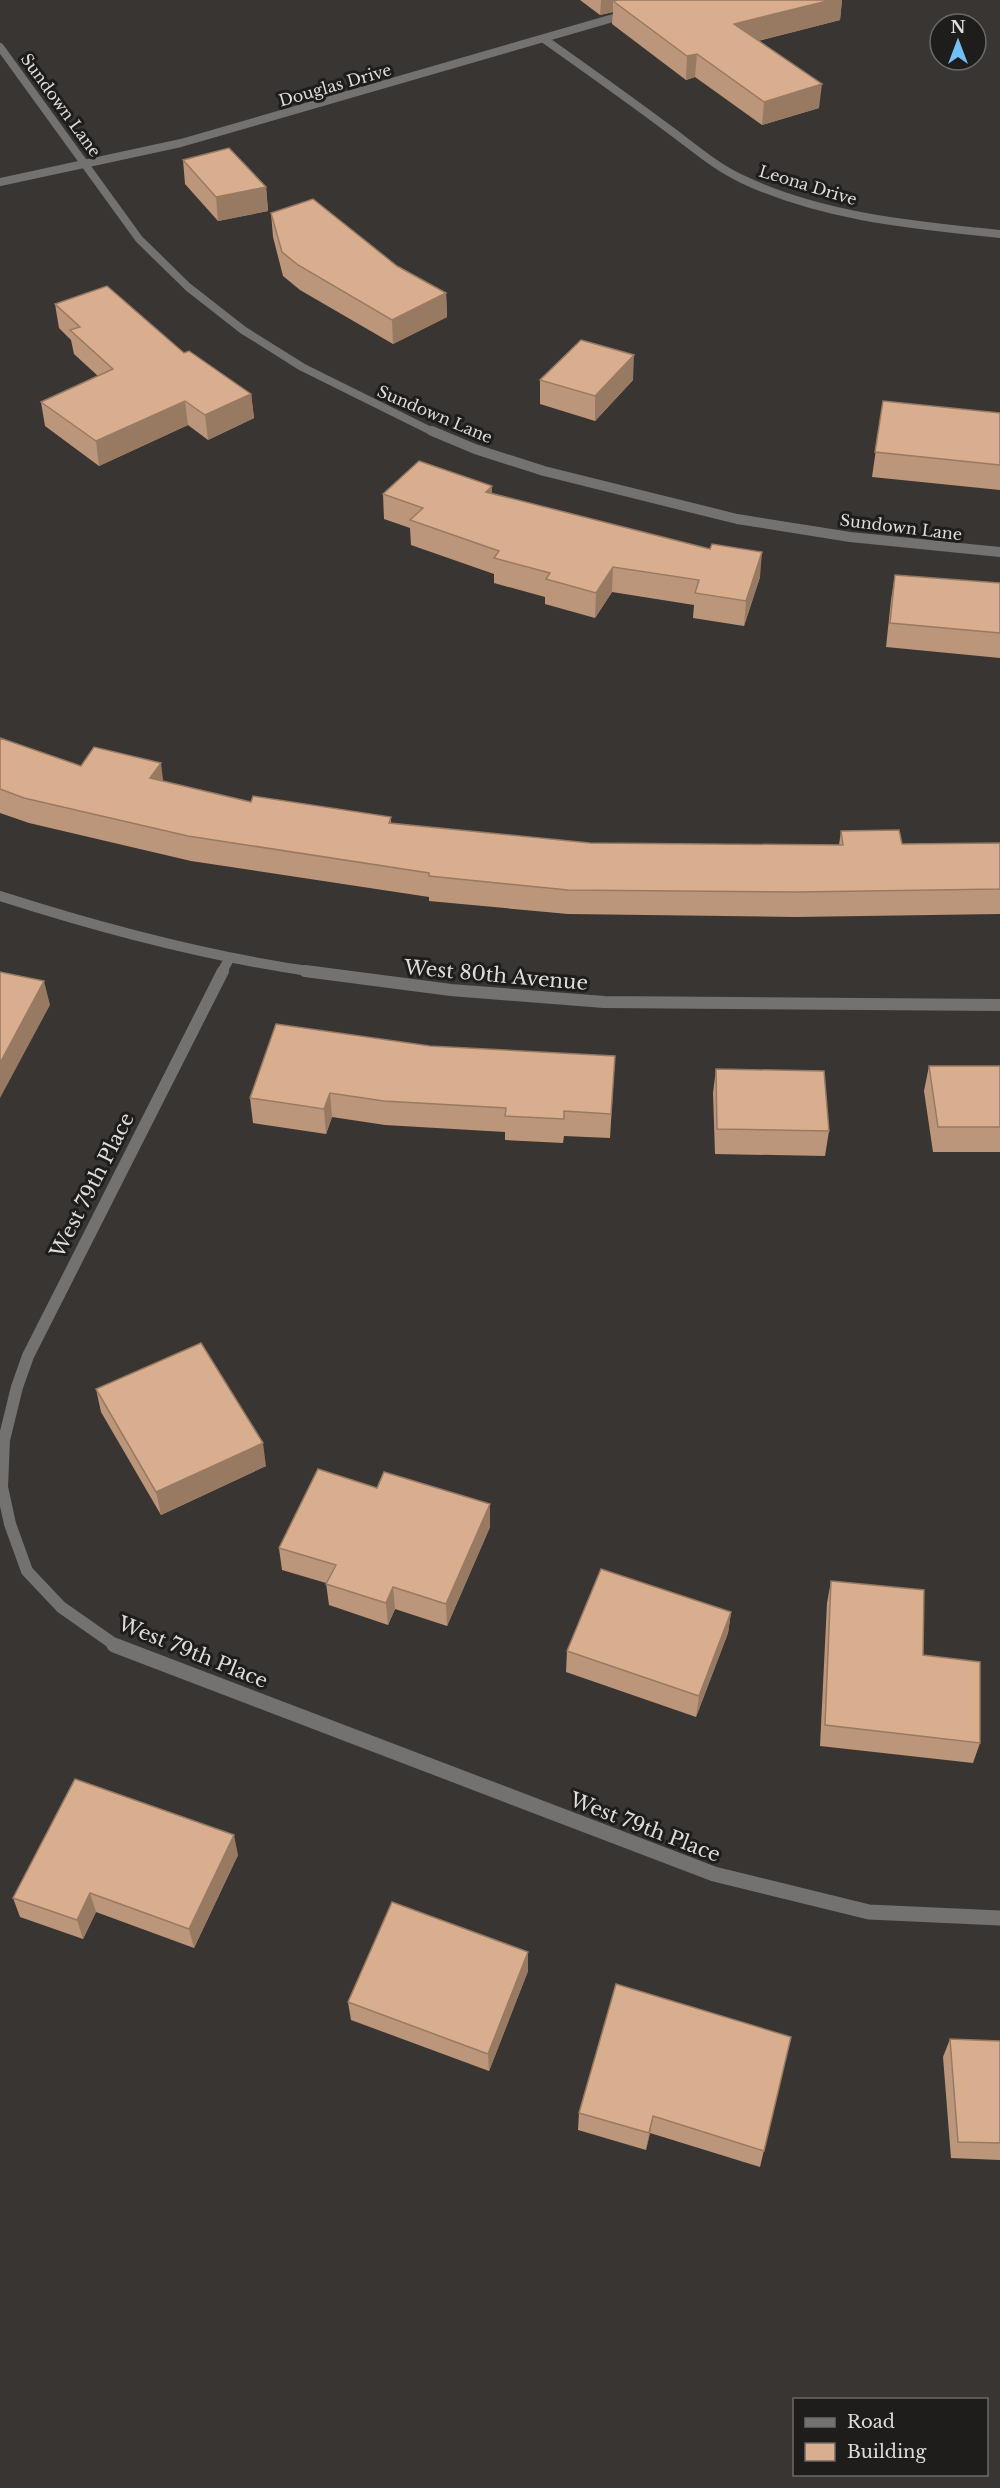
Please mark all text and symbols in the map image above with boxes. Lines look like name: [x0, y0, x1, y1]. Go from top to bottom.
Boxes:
north arrow: [928, 12, 988, 72]
text: N: [950, 17, 966, 37]
street label: Sundown Lane: [17, 49, 105, 161]
street label: Douglas Drive: [276, 59, 394, 111]
street label: Leona Drive: [757, 161, 859, 209]
street label: Sundown Lane: [375, 381, 495, 447]
street label: Sundown Lane: [839, 510, 963, 544]
street label: West 80th Avenue: [402, 955, 589, 995]
street label: West 79th Place: [45, 1109, 139, 1262]
street label: West 79th Place: [114, 1611, 271, 1693]
street label: West 79th Place: [565, 1787, 724, 1867]
legend: [793, 2398, 988, 2476]
text: Road: [847, 2411, 895, 2433]
text: Building: [847, 2441, 926, 2463]

